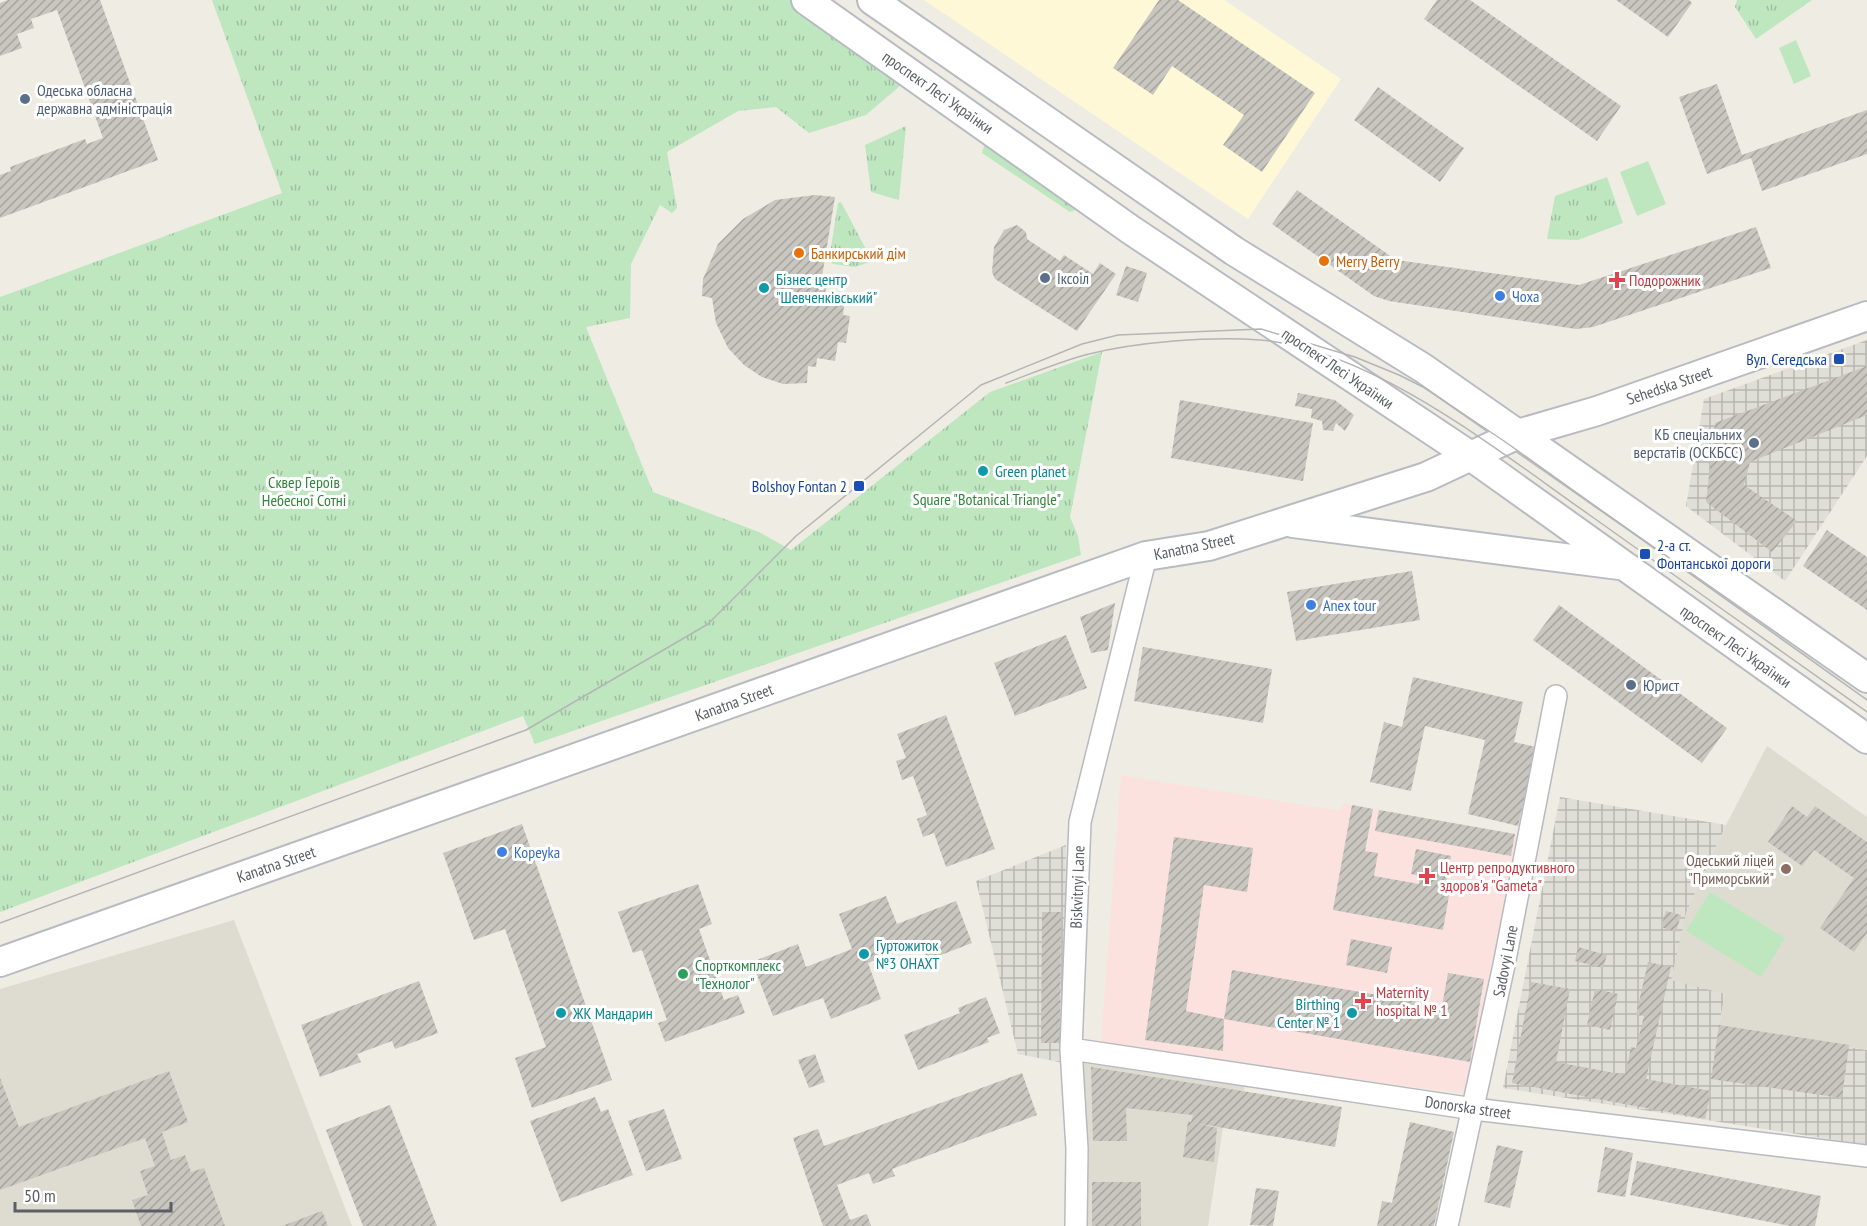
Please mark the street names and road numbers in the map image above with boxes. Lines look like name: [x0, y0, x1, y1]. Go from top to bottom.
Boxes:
street label: проспект Лесі Українки: [879, 46, 997, 138]
street label: проспект Лесі Українки: [1278, 323, 1398, 413]
street label: Sehedska Street: [1624, 361, 1715, 409]
street label: Kanatna Street: [1152, 528, 1237, 564]
street label: проспект Лесі Українки: [1677, 600, 1795, 692]
street label: Kanatna Street: [692, 678, 776, 725]
street label: Kanatna Street: [234, 841, 318, 887]
street label: Biskvitnyi Lane: [1066, 845, 1088, 929]
street label: Sadovyi Lane: [1488, 923, 1522, 999]
street label: Donorska street: [1424, 1091, 1513, 1123]

